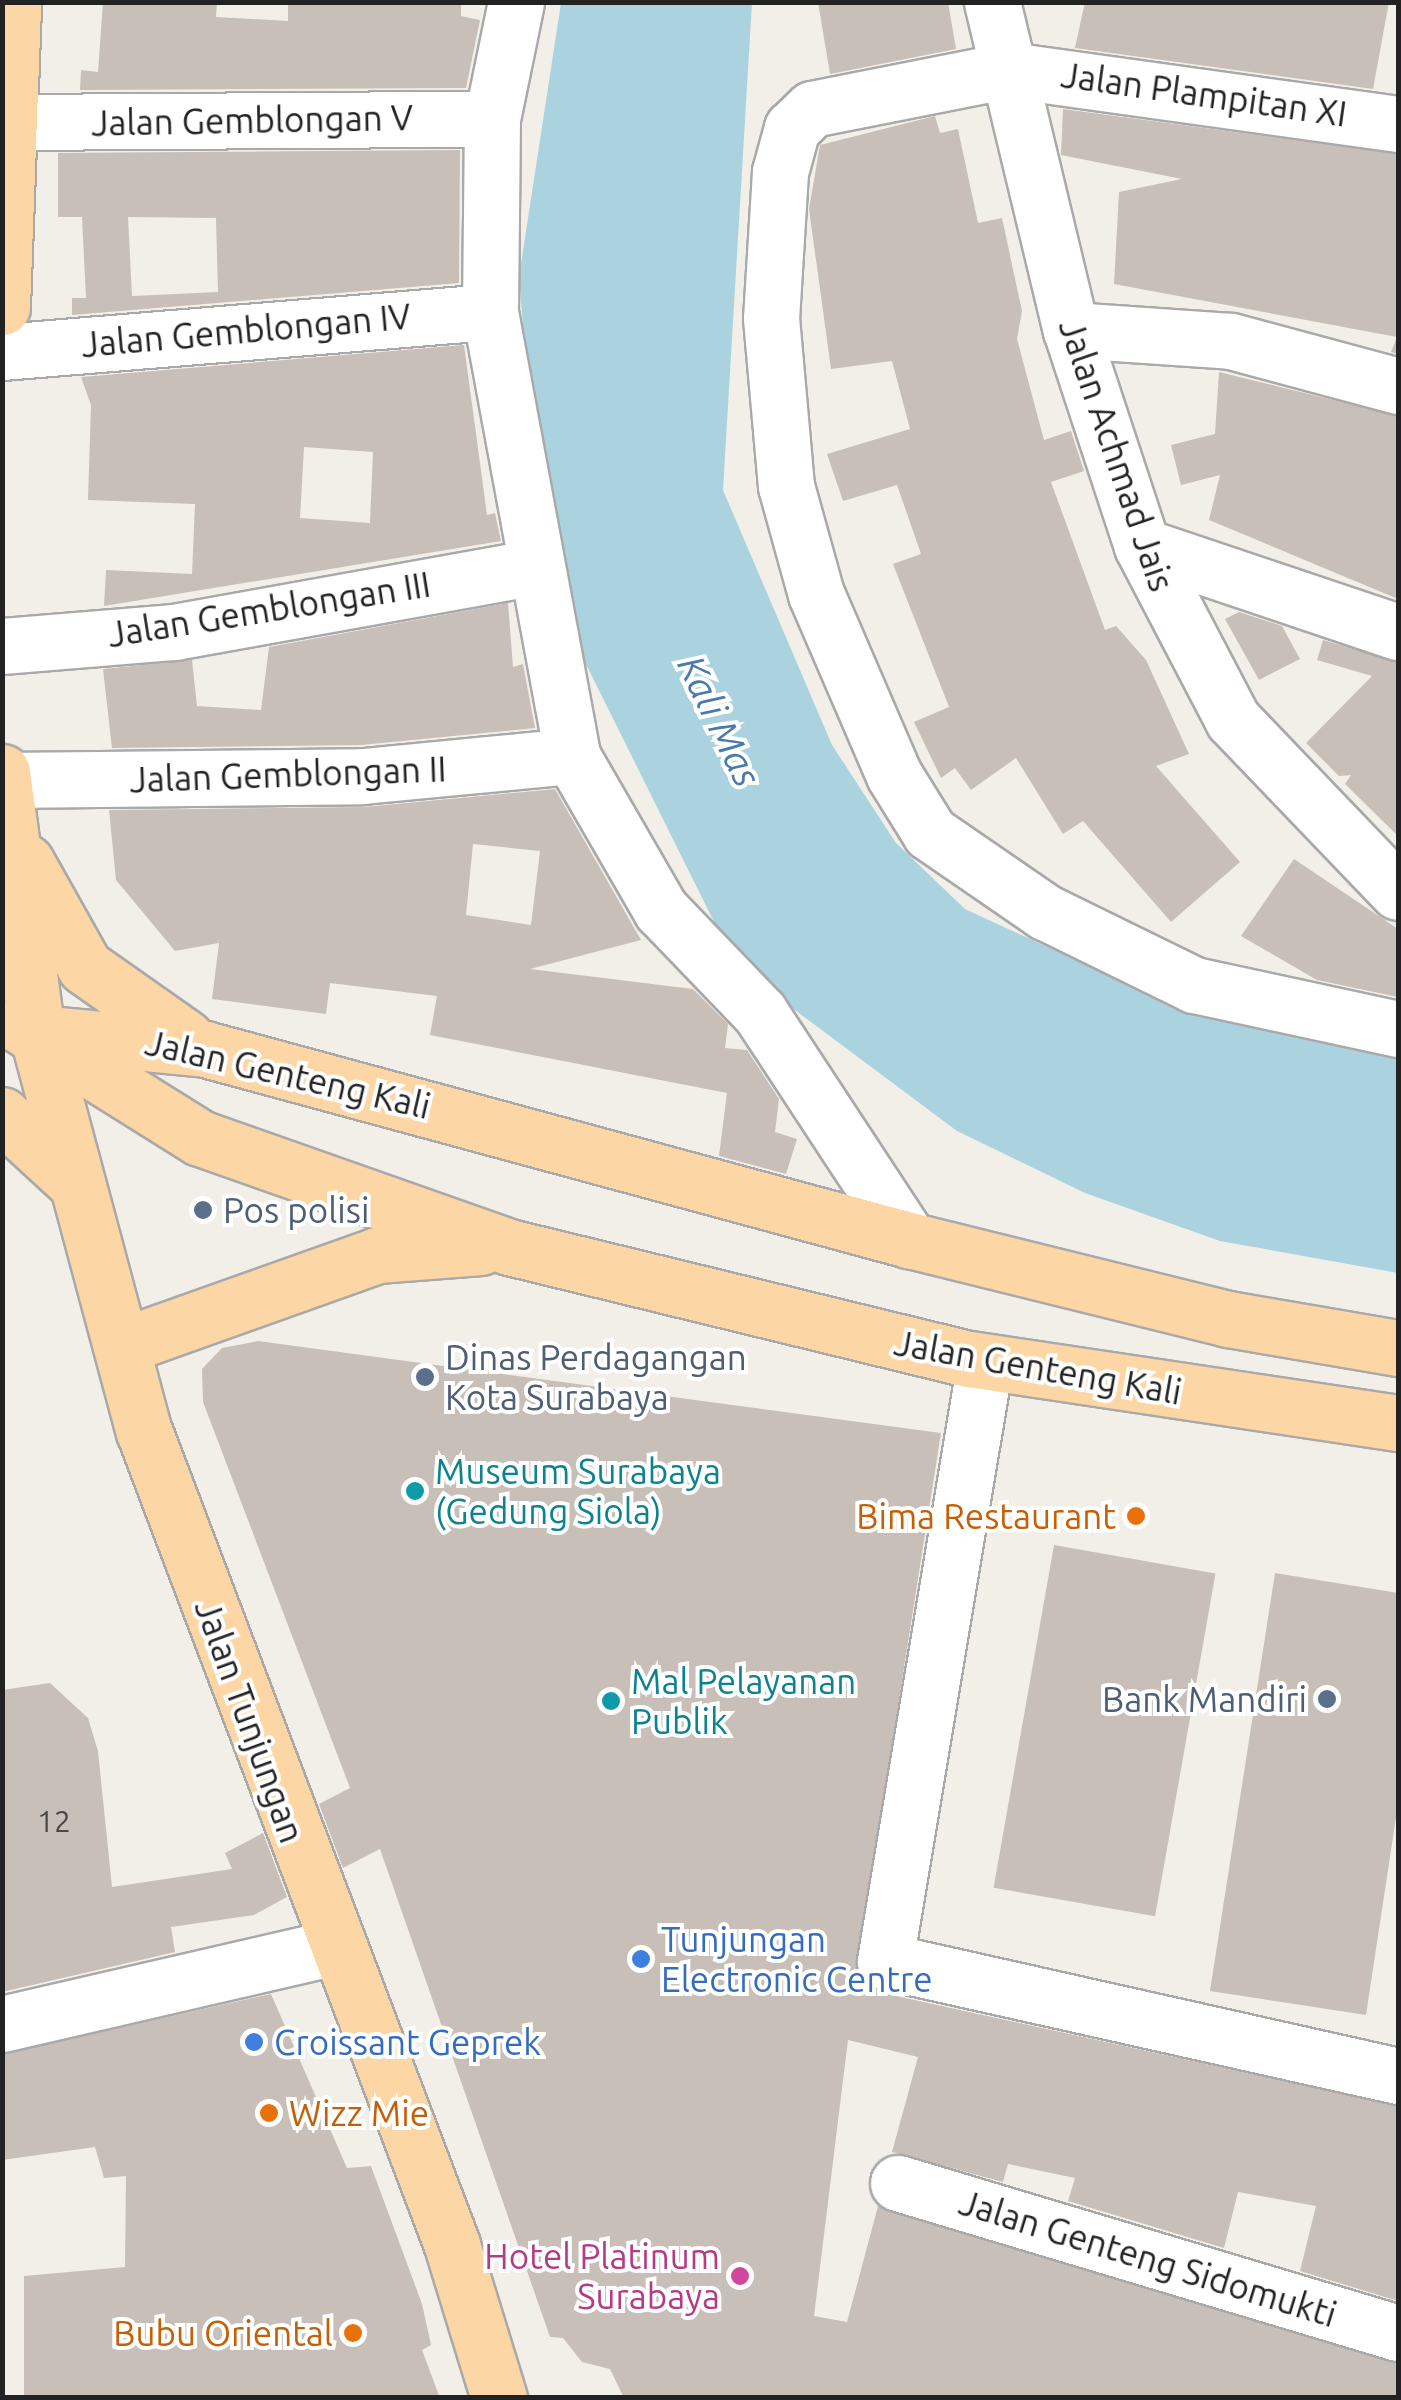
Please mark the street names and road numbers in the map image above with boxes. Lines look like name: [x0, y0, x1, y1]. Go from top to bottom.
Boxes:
street label: Jalan Plampitan XI: [1058, 53, 1350, 135]
street label: Jalan Gemblongan V: [91, 96, 413, 144]
street label: Jalan Gemblongan IV: [80, 295, 412, 365]
street label: Jalan Achmad Jais: [1051, 313, 1183, 597]
street label: Jalan Gemblongan III: [105, 563, 433, 655]
street label: Jalan Gemblongan II: [129, 747, 447, 801]
street label: Jalan Genteng Kali: [141, 1021, 435, 1127]
street label: Jalan Genteng Kali: [891, 1321, 1185, 1413]
street label: Jalan Tunjungan: [187, 1594, 313, 1848]
street label: Jalan Genteng Sidomukti: [954, 2181, 1342, 2335]

